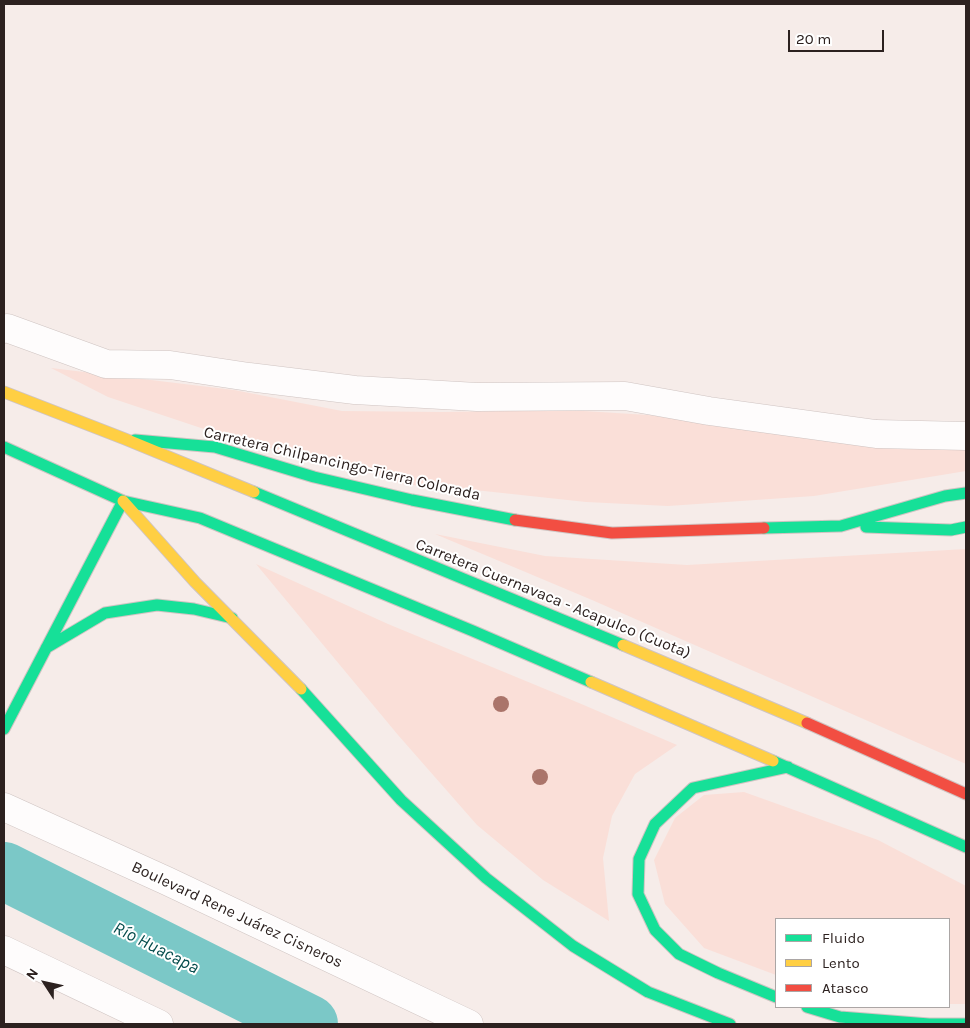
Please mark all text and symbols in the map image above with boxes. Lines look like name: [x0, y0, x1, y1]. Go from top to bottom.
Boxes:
scale bar: [790, 20, 886, 52]
text: 20 m: [796, 30, 831, 48]
street label: Carretera Chilpancingo-Tierra Colorada: [202, 423, 482, 505]
street label: Carretera Cuernavaca - Acapulco (Cuota): [413, 535, 693, 663]
street label: Boulevard Rene Juárez Cisneros: [128, 858, 346, 972]
water label: Río Huacapa: [110, 917, 202, 979]
legend: [775, 918, 950, 1008]
text: Fluido: [822, 929, 865, 947]
text: Lento: [822, 954, 860, 972]
north arrow: [20, 958, 70, 1008]
text: N: [22, 965, 42, 983]
text: Atasco: [822, 979, 868, 997]

